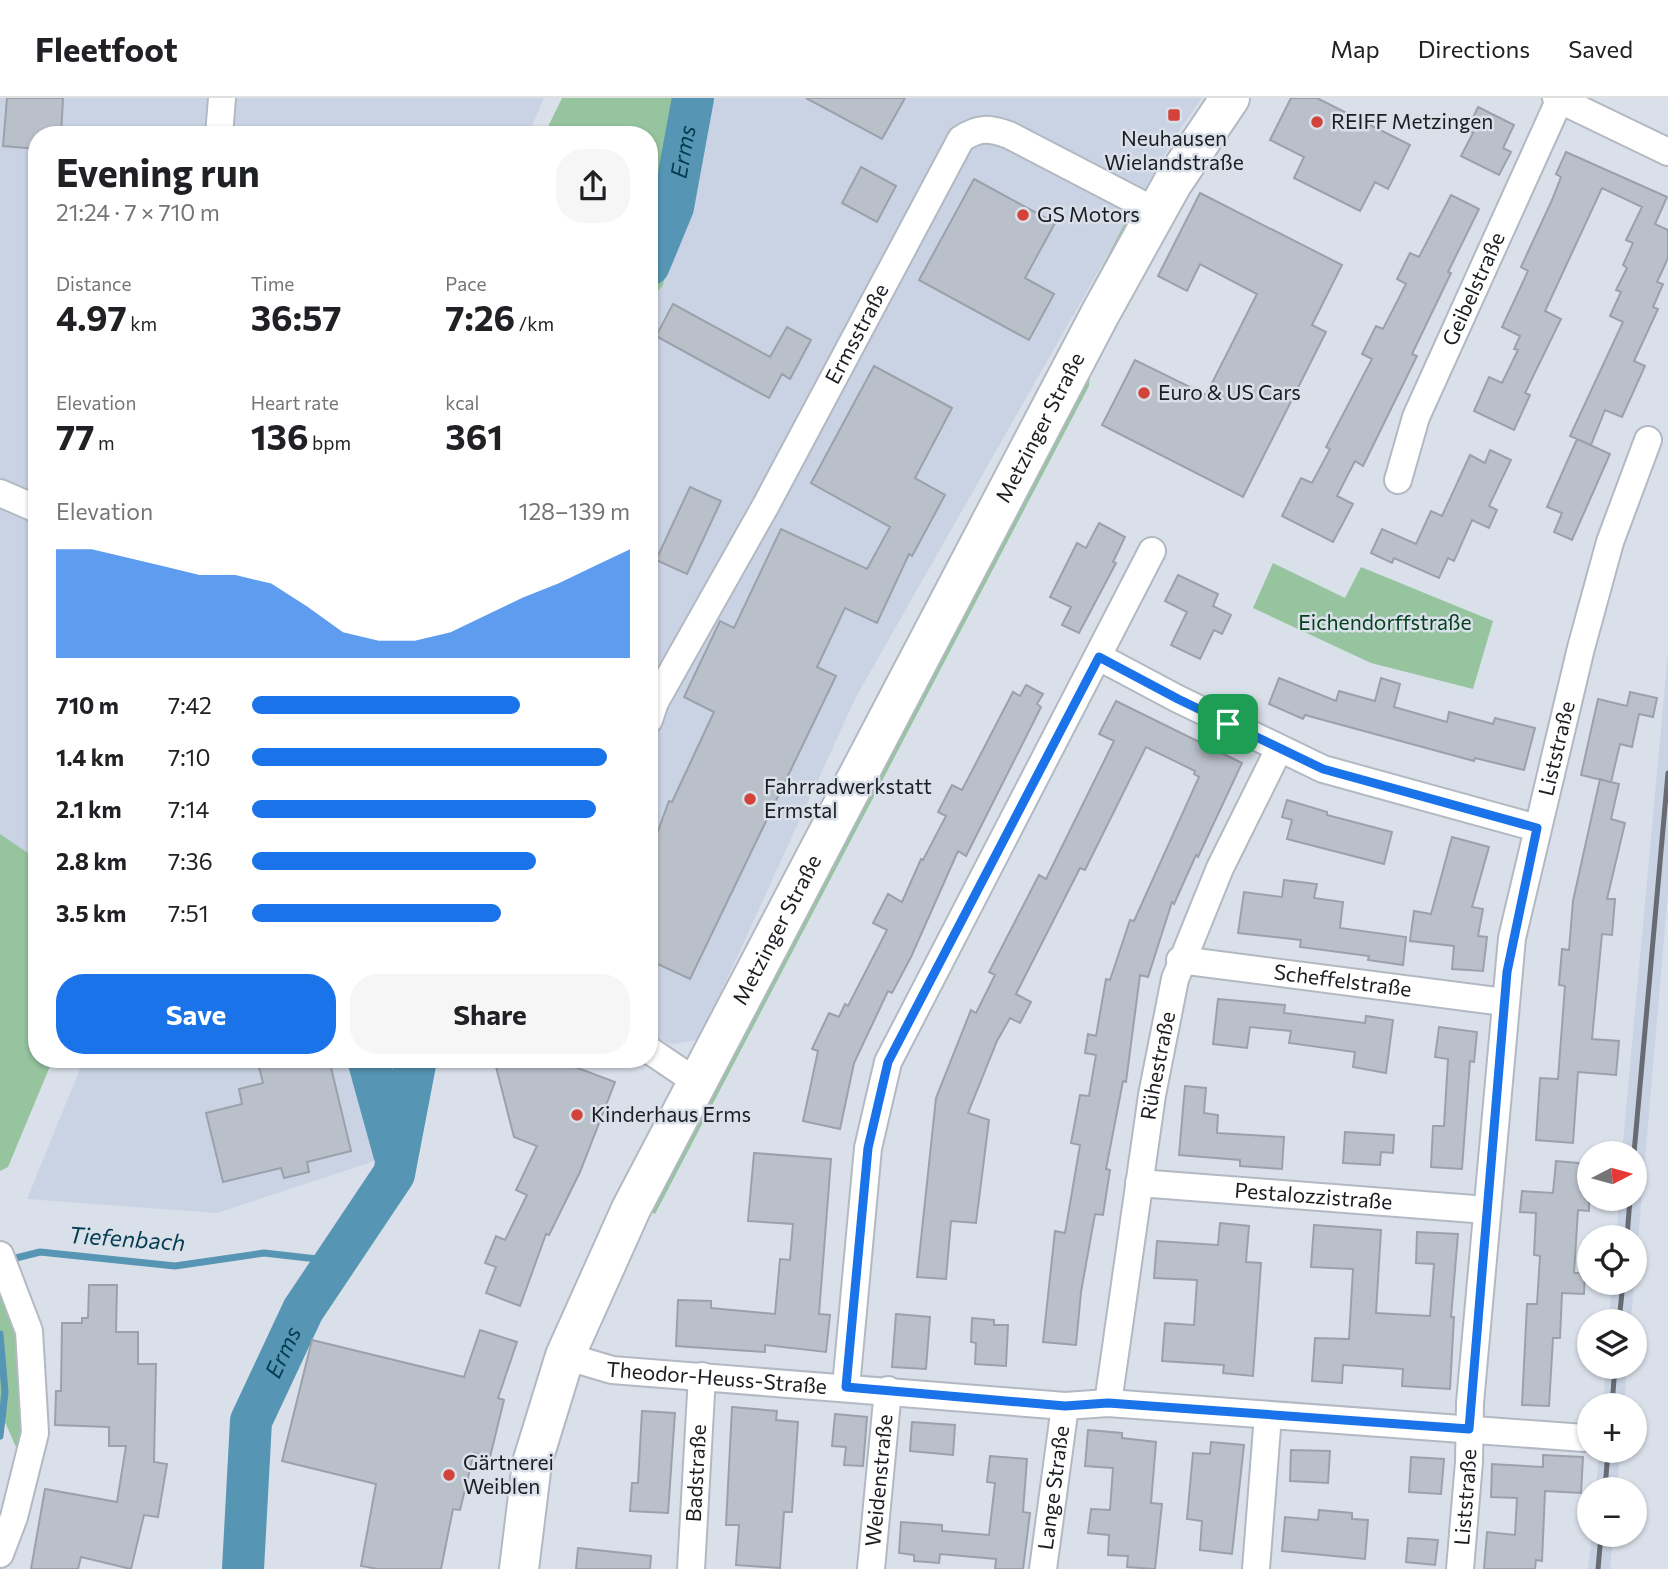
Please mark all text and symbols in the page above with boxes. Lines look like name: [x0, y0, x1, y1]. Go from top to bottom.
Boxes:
text: Fleetfoot: [35, 28, 178, 69]
text: Map: [1330, 34, 1380, 63]
text: Directions: [1418, 34, 1530, 63]
text: Saved: [1568, 34, 1633, 63]
marker: Neuhausen Wielandstraße: [1166, 107, 1182, 123]
place label: REIFF Metzingen: [1331, 108, 1493, 133]
marker: REIFF Metzingen: [1309, 114, 1325, 130]
water label: Erms: [664, 123, 701, 180]
place label: Neuhausen Wielandstraße: [1104, 125, 1244, 174]
text: Evening run: [56, 148, 260, 195]
button: share: [556, 149, 630, 223]
text: 21:24 · 7 × 710 m: [56, 198, 220, 226]
place label: GS Motors: [1037, 201, 1140, 226]
marker: GS Motors: [1015, 207, 1031, 223]
street label: Geibelstraße: [1436, 228, 1509, 349]
text: Distance: [56, 272, 132, 295]
text: Time: [251, 272, 294, 295]
text: Pace: [445, 272, 487, 295]
street label: Ermsstraße: [819, 279, 893, 388]
text: 4.97: [56, 295, 127, 338]
text: 36:57: [251, 295, 342, 338]
text: 7:26: [445, 295, 515, 338]
text: km: [127, 312, 157, 335]
text: /km: [515, 312, 554, 335]
street label: Metzinger Straße: [990, 348, 1089, 506]
place label: Euro & US Cars: [1158, 379, 1301, 404]
marker: Euro & US Cars: [1136, 385, 1152, 401]
text: Elevation: [56, 391, 136, 414]
text: Heart rate: [251, 391, 339, 414]
text: kcal: [445, 391, 479, 414]
text: 77: [56, 414, 94, 457]
text: 136: [251, 414, 308, 457]
text: 361: [445, 414, 503, 457]
text: m: [94, 431, 115, 454]
text: bpm: [308, 431, 351, 454]
text: Elevation: [56, 497, 153, 525]
text: 128–139 m: [519, 497, 630, 525]
park label: Eichendorffstraße: [1298, 609, 1472, 634]
text: 710 m: [56, 691, 119, 719]
text: 7:42: [168, 691, 212, 719]
pin: [1198, 694, 1258, 754]
street label: Liststraße: [1532, 698, 1579, 798]
icon: arrive: [1209, 705, 1247, 743]
text: 1.4 km: [56, 743, 124, 771]
text: 7:10: [168, 743, 210, 771]
place label: Fahrradwerkstatt Ermstal: [764, 773, 932, 822]
marker: Fahrradwerkstatt Ermstal: [742, 791, 758, 807]
text: 2.1 km: [56, 795, 122, 823]
text: 7:14: [168, 795, 209, 823]
text: 2.8 km: [56, 847, 127, 875]
text: 7:36: [168, 847, 213, 875]
street label: Metzinger Straße: [726, 850, 826, 1008]
text: 3.5 km: [56, 899, 126, 927]
text: 7:51: [168, 899, 209, 927]
street label: Scheffelstraße: [1272, 958, 1413, 1001]
button: Save: [56, 974, 336, 1054]
button: Share: [350, 974, 630, 1054]
street label: Rühestraße: [1135, 1009, 1179, 1121]
place label: Kinderhaus Erms: [591, 1101, 751, 1126]
marker: Kinderhaus Erms: [569, 1107, 585, 1123]
north arrow: [1577, 1141, 1647, 1211]
map controls: [1577, 1141, 1647, 1547]
street label: Pestalozzistraße: [1234, 1176, 1393, 1214]
water label: Tiefenbach: [68, 1220, 186, 1256]
button: locate: [1577, 1225, 1647, 1295]
button: layers: [1577, 1309, 1647, 1379]
water label: Erms: [258, 1322, 306, 1382]
street label: Theodor-Heuss-Straße: [605, 1356, 828, 1398]
button: +: [1577, 1393, 1647, 1463]
street label: Weidenstraße: [859, 1413, 897, 1548]
street label: Badstraße: [680, 1424, 710, 1523]
street label: Lange Straße: [1032, 1424, 1073, 1551]
place label: Gärtnerei Weiblen: [463, 1449, 554, 1498]
street label: Liststraße: [1448, 1449, 1480, 1546]
marker: Gärtnerei Weiblen: [441, 1467, 457, 1483]
button: −: [1577, 1477, 1647, 1547]

